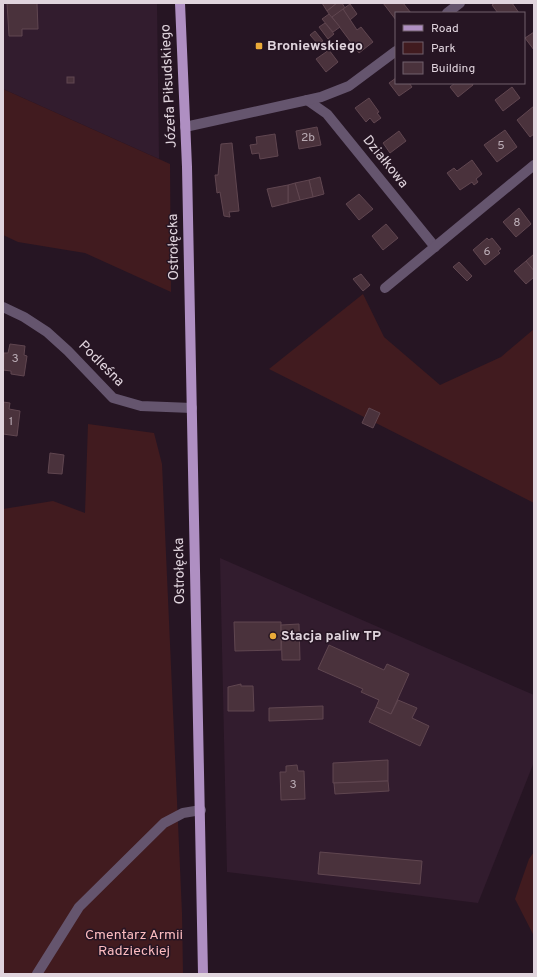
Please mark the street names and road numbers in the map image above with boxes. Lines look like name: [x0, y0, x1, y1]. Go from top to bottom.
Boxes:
street label: Józefa Piłsudskiego: [157, 23, 181, 148]
street label: Działkowa: [359, 132, 411, 192]
street label: Ostrołęcka: [165, 213, 183, 281]
street label: Podleśna: [75, 338, 127, 390]
street label: Ostrołęcka: [171, 537, 189, 605]

